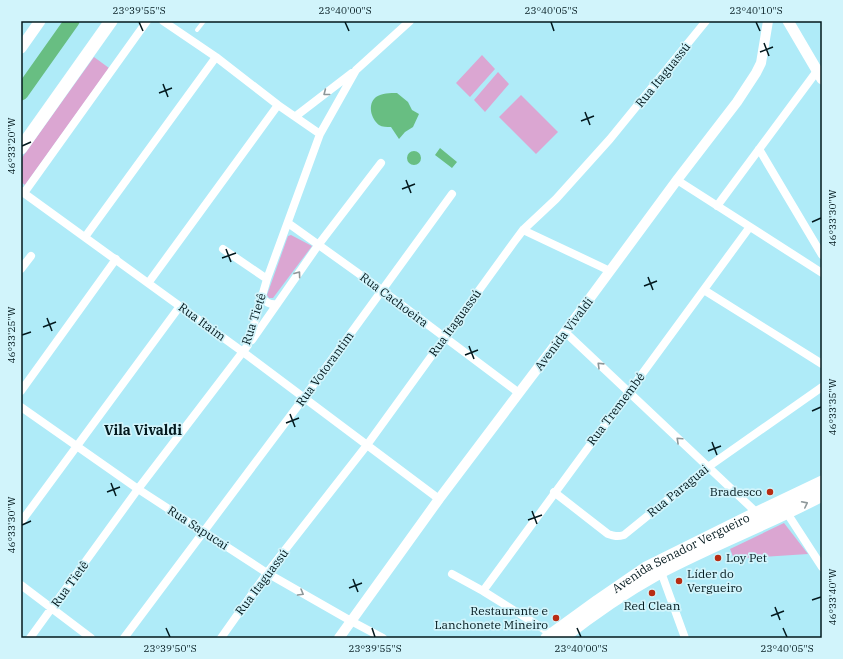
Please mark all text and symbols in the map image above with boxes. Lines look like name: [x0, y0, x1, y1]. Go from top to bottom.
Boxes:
text: 23°39'55"S: [112, 4, 166, 17]
text: 23°40'00"S: [318, 4, 372, 17]
text: 23°40'05"S: [524, 4, 578, 17]
text: 23°40'10"S: [729, 4, 783, 17]
street label: Rua Itaguassú: [632, 39, 694, 110]
one-way arrow: [323, 88, 330, 95]
text: 46°33'20"W: [5, 117, 18, 175]
text: 46°33'30"W: [826, 189, 839, 247]
street label: Rua Cachoeira: [357, 269, 432, 330]
one-way arrow: [293, 271, 301, 278]
street label: Rua Itaguassú: [425, 286, 484, 359]
street label: Rua Tietê: [238, 291, 269, 347]
street label: Avenida Vivaldi: [531, 294, 596, 373]
street label: Rua Itaim: [176, 299, 229, 344]
text: 46°33'25"W: [5, 306, 18, 364]
street label: Rua Votorantim: [292, 328, 357, 409]
one-way arrow: [597, 363, 605, 370]
street label: Rua Tremembé: [583, 369, 648, 448]
text: 46°33'35"W: [826, 378, 839, 436]
district label: Vila Vivaldi: [104, 421, 182, 439]
one-way arrow: [677, 438, 684, 445]
street label: Rua Paraguai: [644, 461, 712, 520]
place label: Bradesco: [710, 484, 762, 499]
marker: Bradesco: [765, 487, 775, 497]
text: 46°33'30"W: [5, 496, 18, 554]
one-way arrow: [800, 501, 808, 509]
street label: Rua Sapucai: [165, 502, 232, 553]
street label: Avenida Senador Vergueiro: [609, 510, 752, 596]
street label: Rua Itaguassú: [232, 545, 292, 618]
place label: Loy Pet: [726, 550, 767, 565]
marker: Loy Pet: [713, 553, 723, 563]
street label: Rua Tietê: [48, 558, 91, 610]
place label: Líder do Vergueiro: [687, 566, 743, 595]
text: 46°33'40"W: [826, 568, 839, 626]
marker: Líder do Vergueiro: [674, 576, 684, 586]
one-way arrow: [297, 588, 304, 595]
marker: Red Clean: [647, 588, 657, 598]
place label: Red Clean: [624, 598, 681, 613]
place label: Restaurante e Lanchonete Mineiro: [434, 603, 548, 632]
marker: Restaurante e Lanchonete Mineiro: [551, 613, 561, 623]
text: 23°39'50"S: [143, 642, 197, 655]
text: 23°39'55"S: [348, 642, 402, 655]
text: 23°40'00"S: [554, 642, 608, 655]
text: 23°40'05"S: [760, 642, 814, 655]

